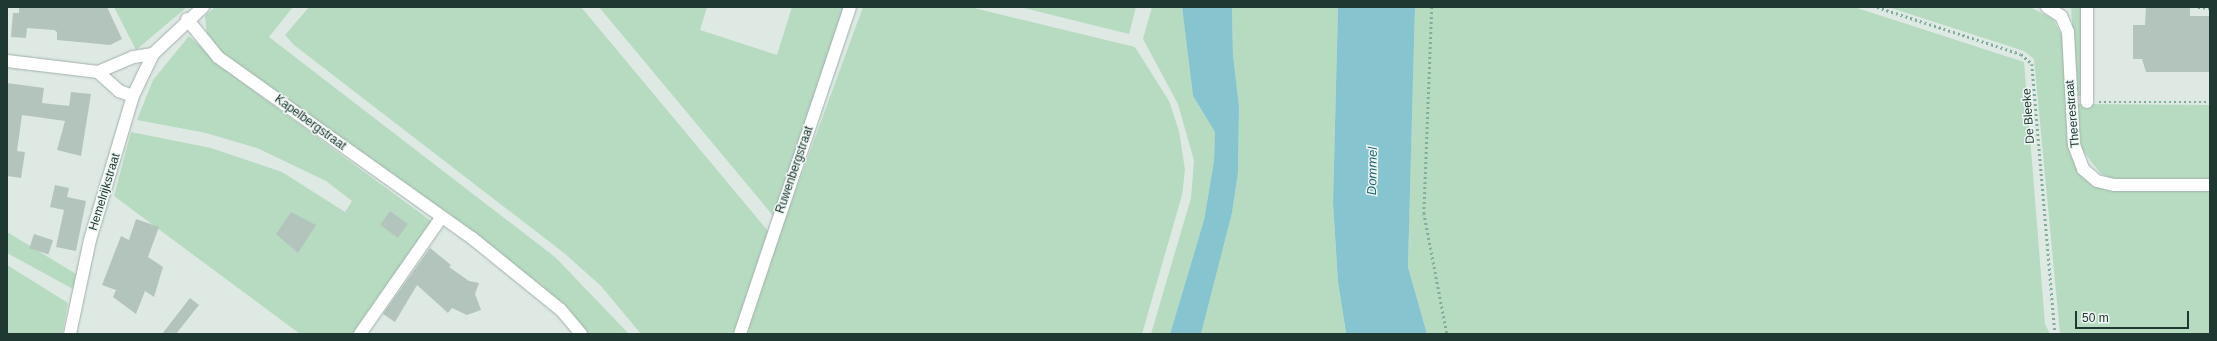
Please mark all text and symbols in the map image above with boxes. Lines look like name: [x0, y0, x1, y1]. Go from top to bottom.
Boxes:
street label: Theerestraat: [2063, 79, 2083, 149]
street label: De Bleeke: [2020, 88, 2038, 144]
street label: Kapelbergstraat: [271, 92, 349, 154]
street label: Ruwenbergstraat: [773, 124, 817, 216]
water label: Dommel: [1365, 147, 1381, 195]
street label: Hemelrijkstraat: [86, 152, 124, 232]
scale bar: [2077, 303, 2191, 329]
text: 50 m: [2082, 311, 2109, 325]

